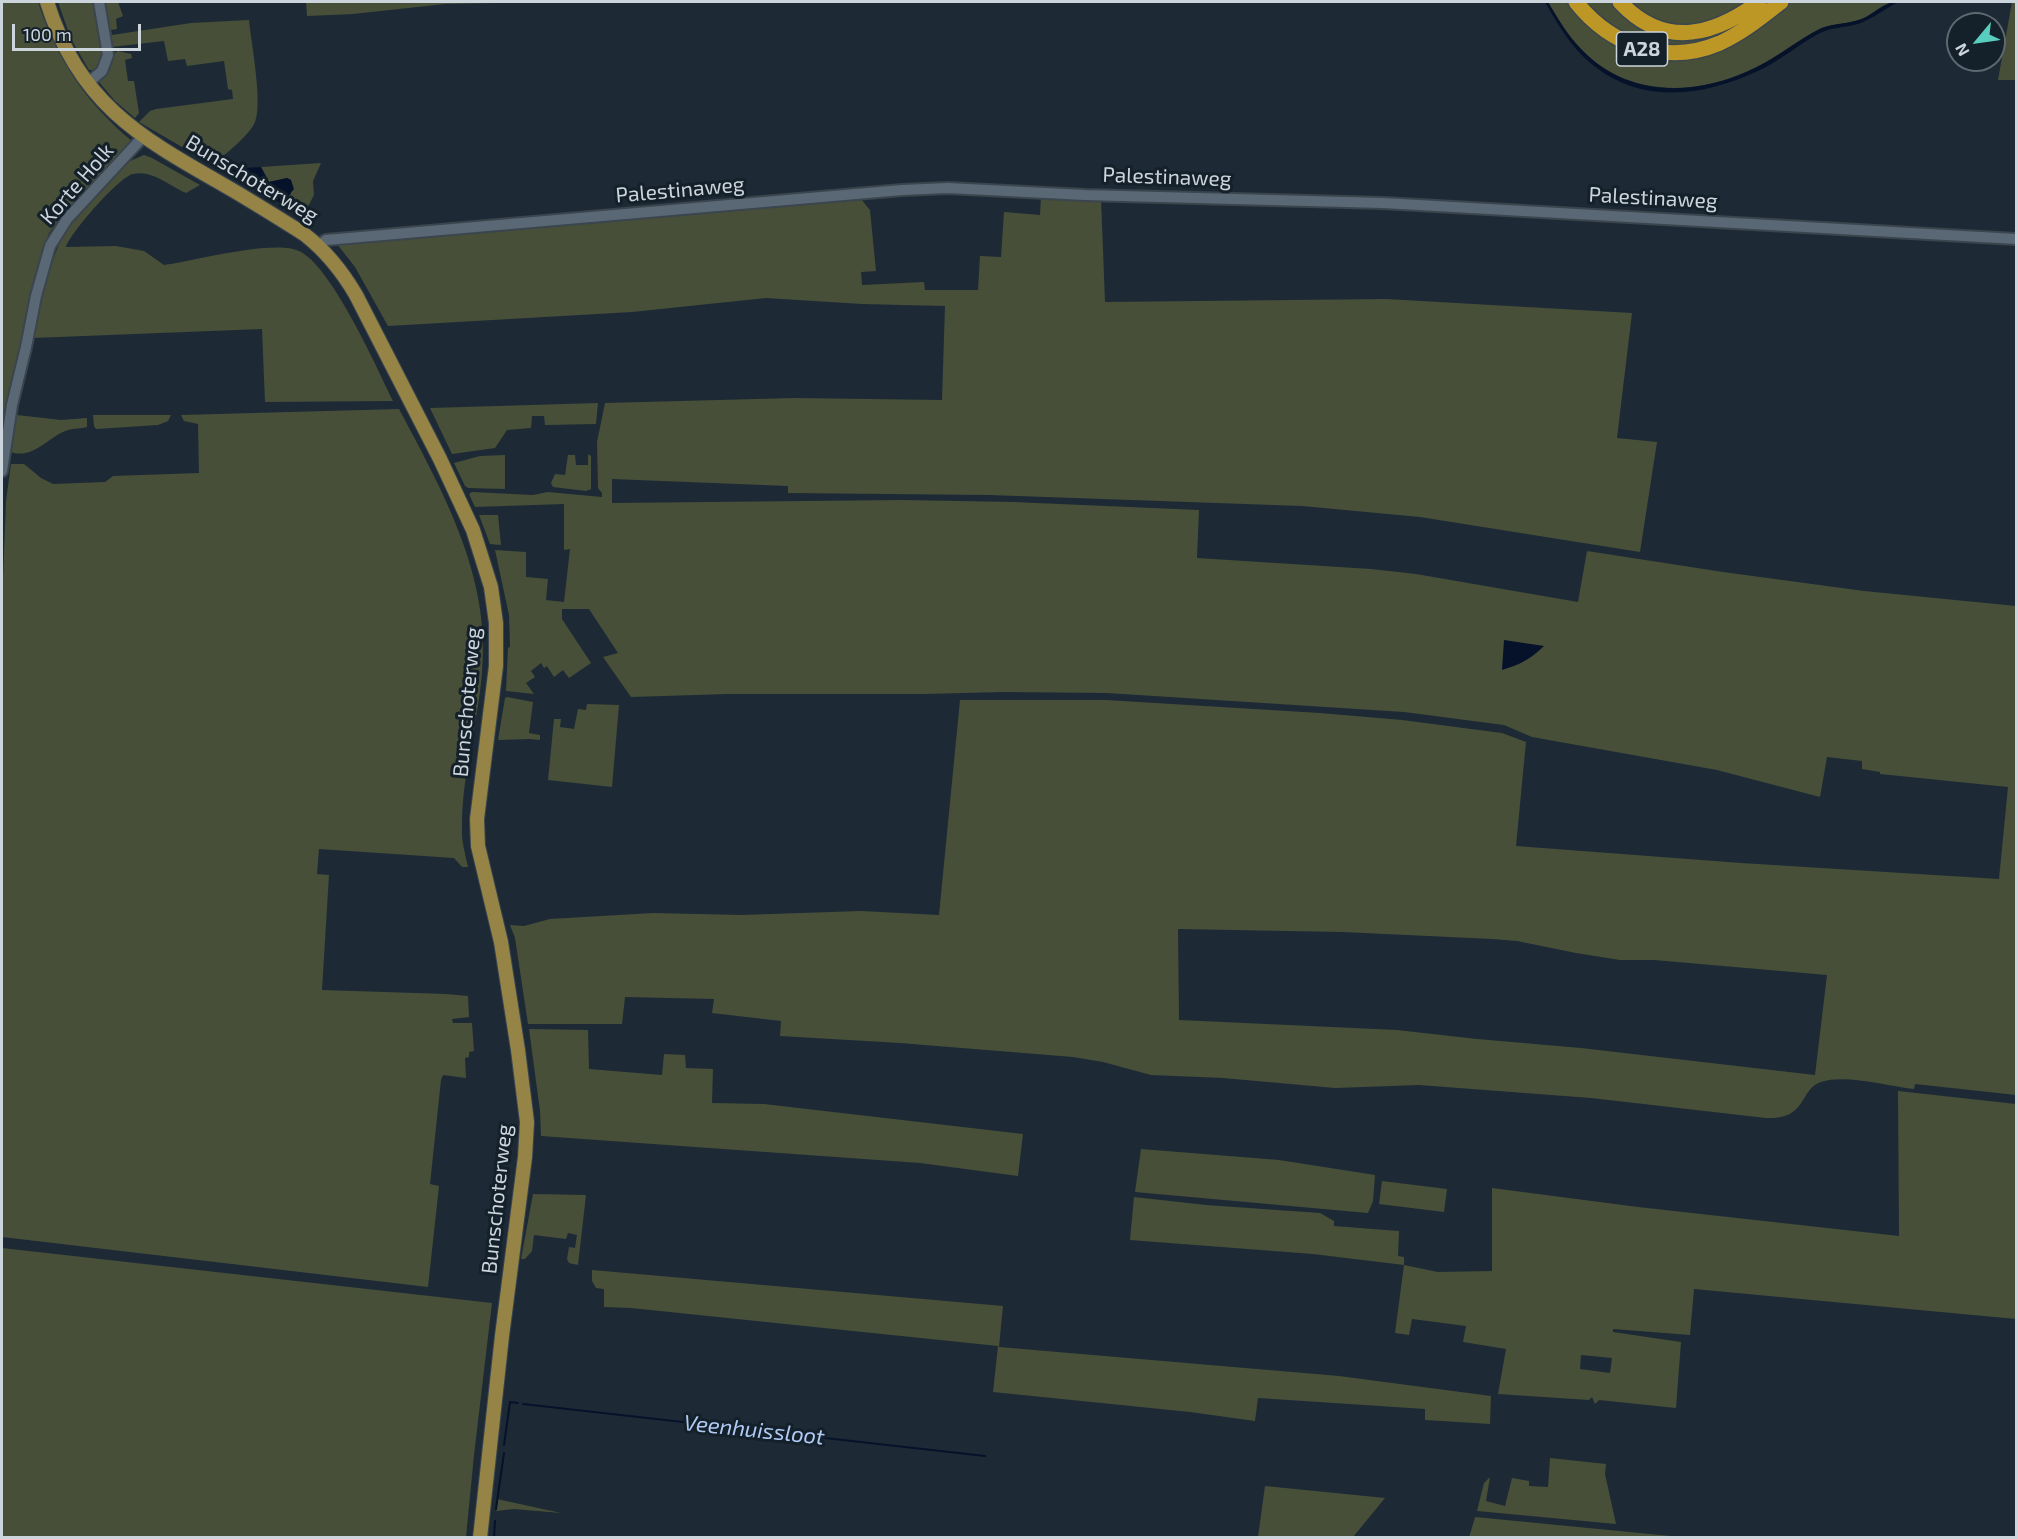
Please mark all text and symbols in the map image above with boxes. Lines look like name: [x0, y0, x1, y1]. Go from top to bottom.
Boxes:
scale bar: [15, 12, 144, 50]
north arrow: [1946, 12, 2006, 72]
text: 100 m: [23, 23, 72, 45]
road number: A28: [1616, 32, 1668, 66]
text: N: [1950, 40, 1973, 60]
street label: Bunschoterweg: [181, 130, 323, 228]
street label: Korte Holk: [35, 138, 119, 230]
street label: Palestinaweg: [1102, 162, 1232, 192]
street label: Palestinaweg: [615, 172, 745, 208]
street label: Palestinaweg: [1588, 182, 1718, 214]
street label: Bunschoterweg: [448, 626, 486, 778]
street label: Bunschoterweg: [477, 1123, 517, 1275]
water label: Veenhuissloot: [682, 1409, 826, 1451]

